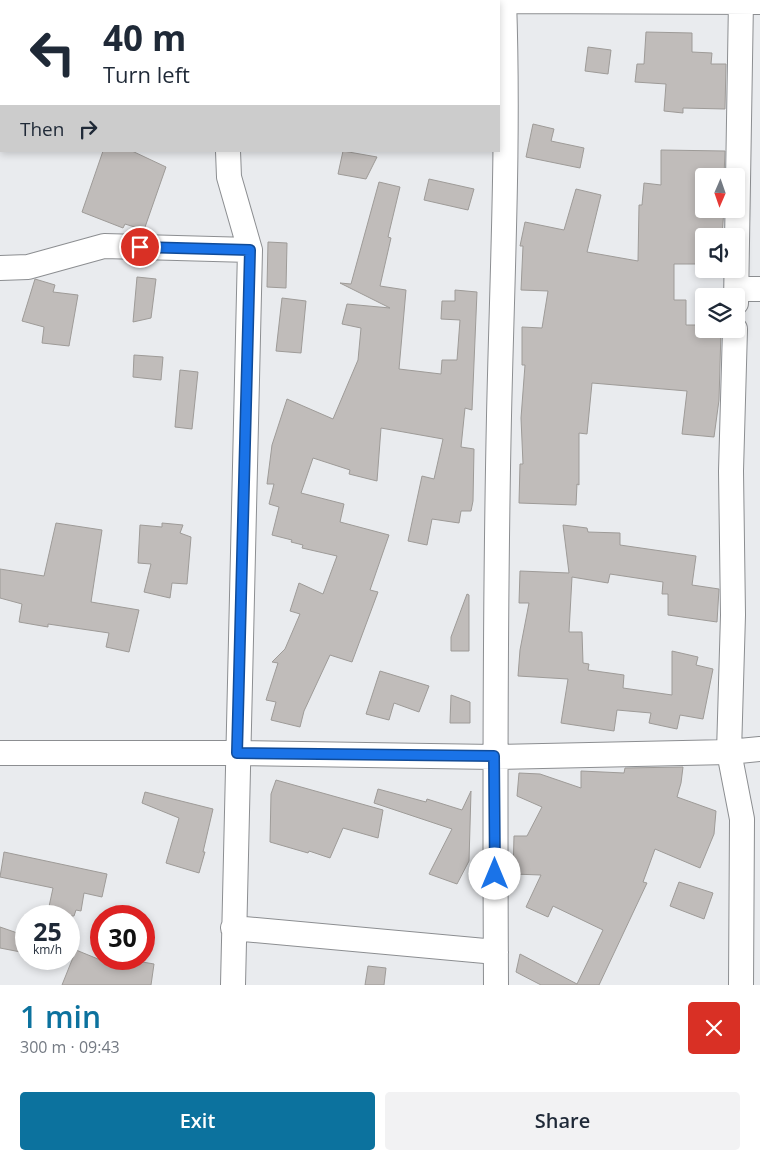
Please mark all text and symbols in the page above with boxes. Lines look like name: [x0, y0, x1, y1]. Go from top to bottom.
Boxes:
text: 40 m: [103, 14, 186, 61]
icon: left: [20, 20, 85, 85]
text: Turn left: [103, 59, 190, 89]
icon: right: [74, 115, 102, 143]
text: Then: [20, 116, 64, 142]
north arrow: [695, 168, 745, 218]
map controls: [695, 168, 745, 338]
pin: [119, 226, 161, 268]
button: sound: [695, 228, 745, 278]
icon: arrive: [126, 233, 154, 261]
button: layers: [695, 288, 745, 338]
position arrow: [468, 847, 520, 899]
speed limit sign: 30: [90, 905, 155, 970]
text: 25: [33, 914, 62, 948]
text: km/h: [33, 941, 62, 958]
text: 1 min: [20, 996, 101, 1037]
button: close: [688, 1002, 740, 1054]
text: 300 m · 09:43: [20, 1036, 120, 1058]
button: Exit: [20, 1092, 375, 1150]
button: Share: [385, 1092, 740, 1150]

